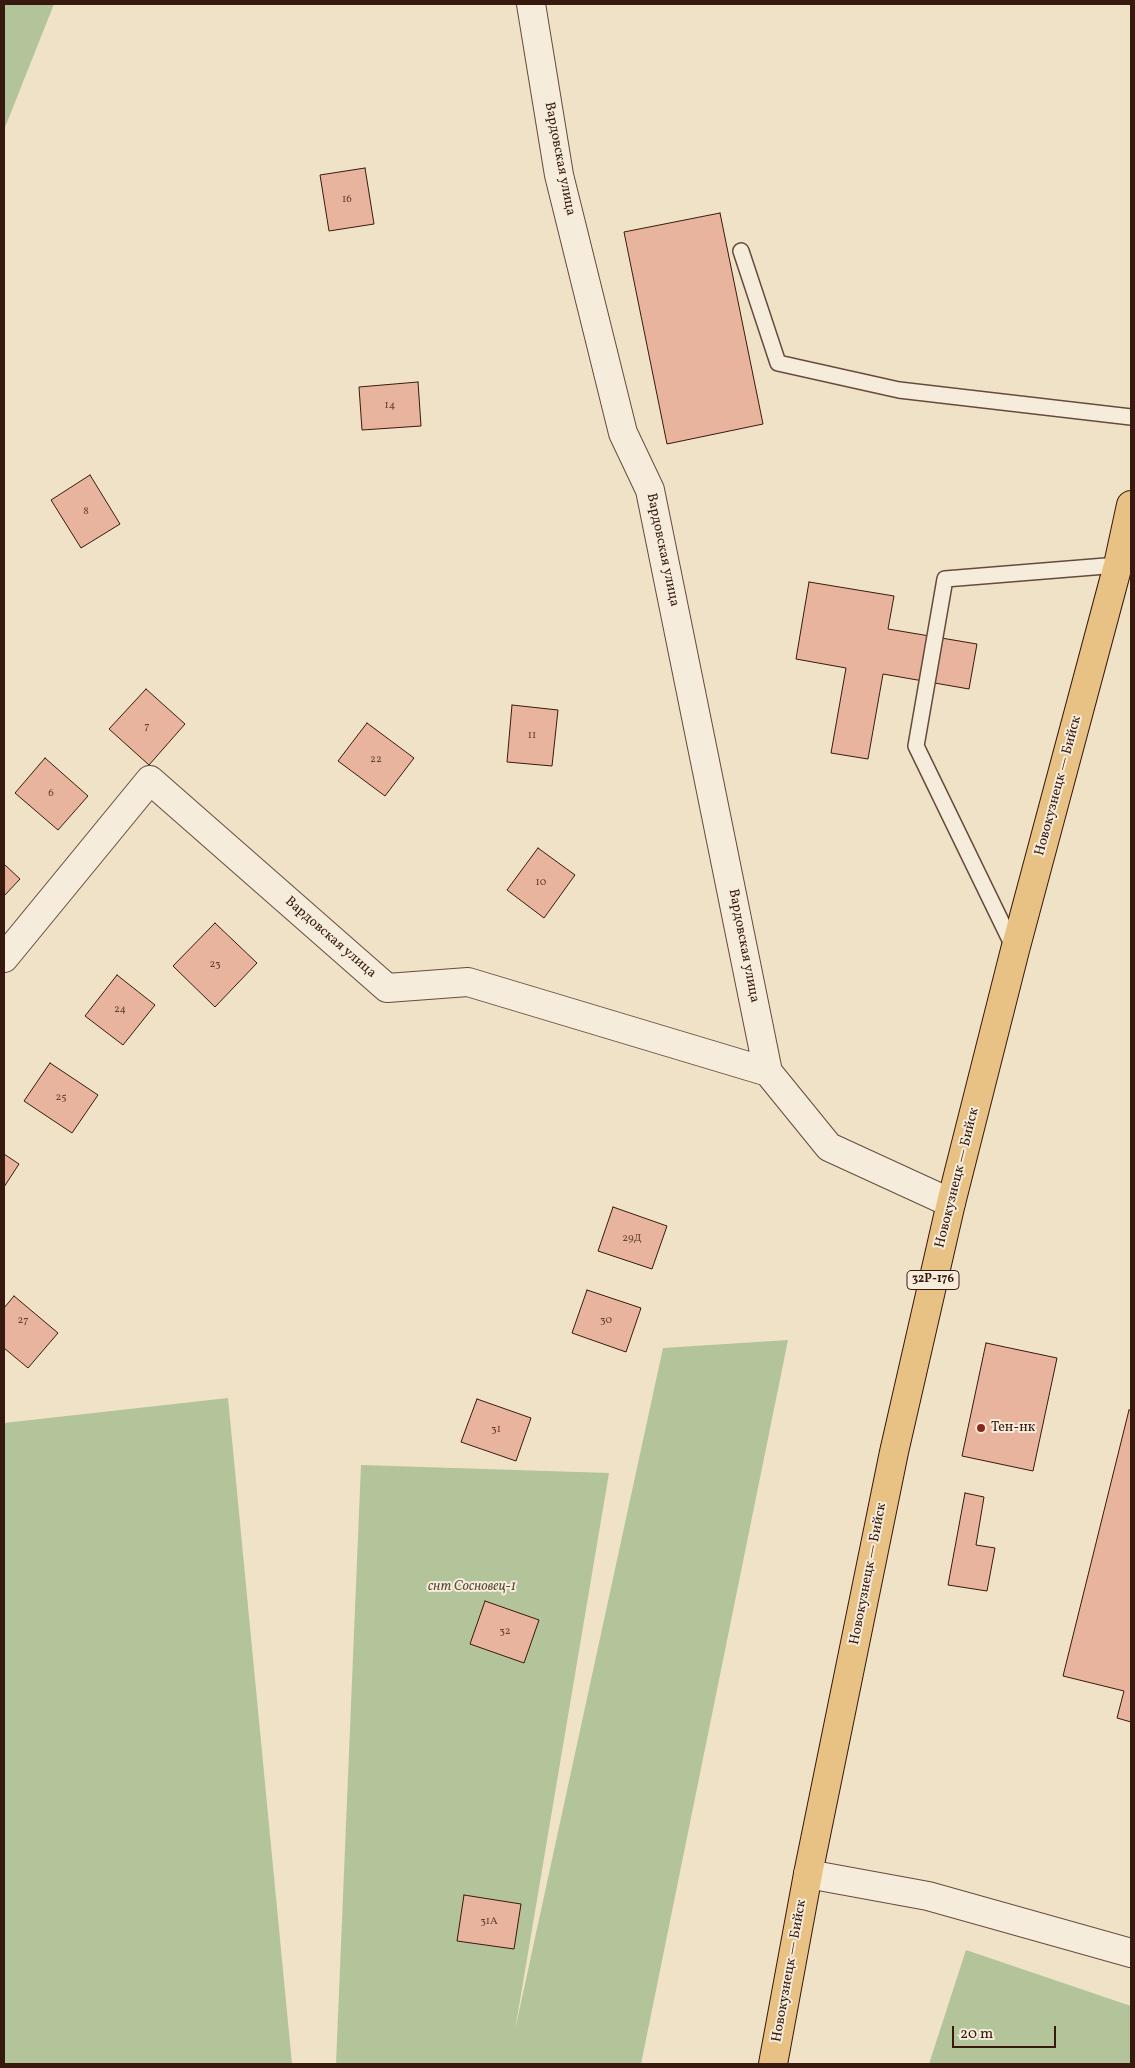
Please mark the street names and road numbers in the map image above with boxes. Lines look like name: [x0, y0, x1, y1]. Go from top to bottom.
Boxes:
street label: Вардовская улица: [540, 101, 578, 217]
street label: Вардовская улица: [642, 492, 682, 608]
street label: Новокузнецк — Бийск: [1032, 714, 1086, 858]
street label: Вардовская улица: [724, 888, 762, 1004]
street label: Вардовская улица: [281, 894, 379, 982]
street label: Новокузнецк — Бийск: [932, 1106, 984, 1250]
road number: 32Р-176: [907, 1270, 959, 1290]
street label: Новокузнецк — Бийск: [847, 1502, 891, 1646]
street label: Новокузнецк — Бийск: [769, 1899, 811, 2043]

